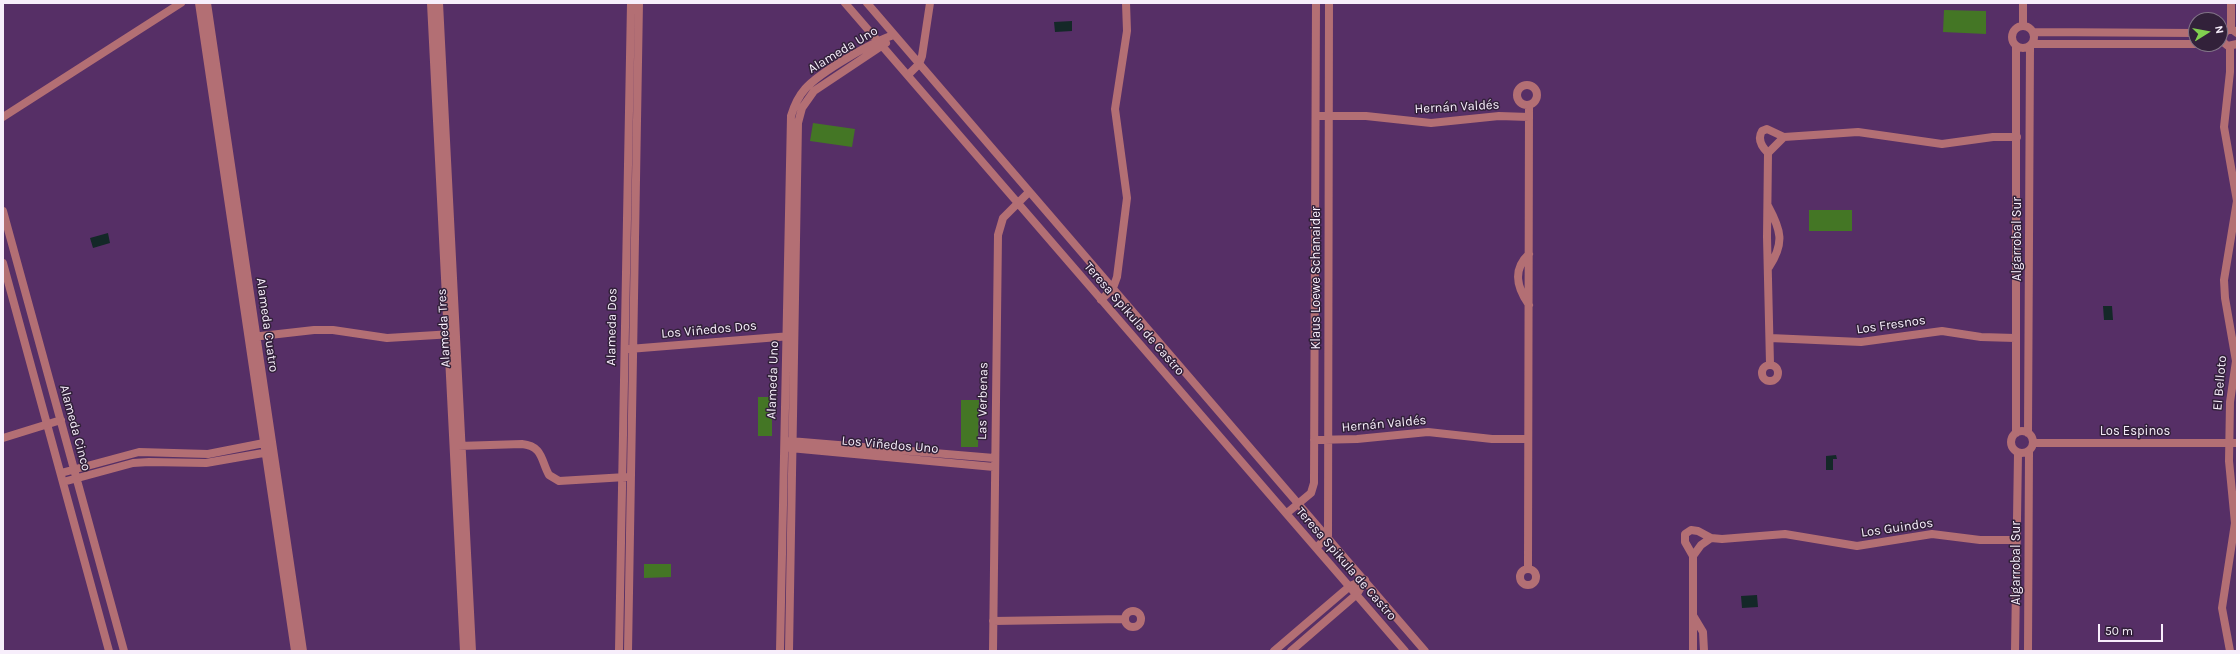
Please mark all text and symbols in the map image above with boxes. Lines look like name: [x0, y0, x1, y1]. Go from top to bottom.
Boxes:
north arrow: [2188, 12, 2228, 52]
street label: Alameda Uno: [805, 23, 881, 77]
text: N: [2212, 25, 2226, 35]
street label: Hernán Valdés: [1414, 97, 1500, 117]
street label: Algarrobal Sur: [2009, 197, 2025, 281]
street label: Klaus Loewe Schanaider: [1308, 206, 1324, 350]
street label: Teresa Spikula de Castro: [1080, 259, 1188, 379]
street label: Alameda Cuatro: [253, 277, 281, 373]
street label: Alameda Tres: [434, 288, 454, 368]
street label: Alameda Dos: [604, 288, 620, 366]
street label: Los Fresnos: [1855, 312, 1927, 338]
street label: Los Viñedos Dos: [660, 318, 758, 342]
street label: Alameda Uno: [764, 341, 782, 419]
street label: El Belloto: [2210, 355, 2230, 411]
street label: Las Verbenas: [975, 362, 991, 440]
street label: Alameda Cinco: [56, 383, 94, 473]
street label: Hernán Valdés: [1341, 413, 1427, 435]
street label: Los Espinos: [2100, 423, 2170, 439]
street label: Los Viñedos Uno: [841, 433, 939, 457]
street label: Teresa Spikula de Castro: [1292, 504, 1400, 624]
street label: Los Guindos: [1860, 515, 1934, 541]
street label: Algarrobal Sur: [2008, 521, 2024, 605]
scale bar: [2100, 616, 2165, 642]
text: 50 m: [2105, 624, 2133, 638]

